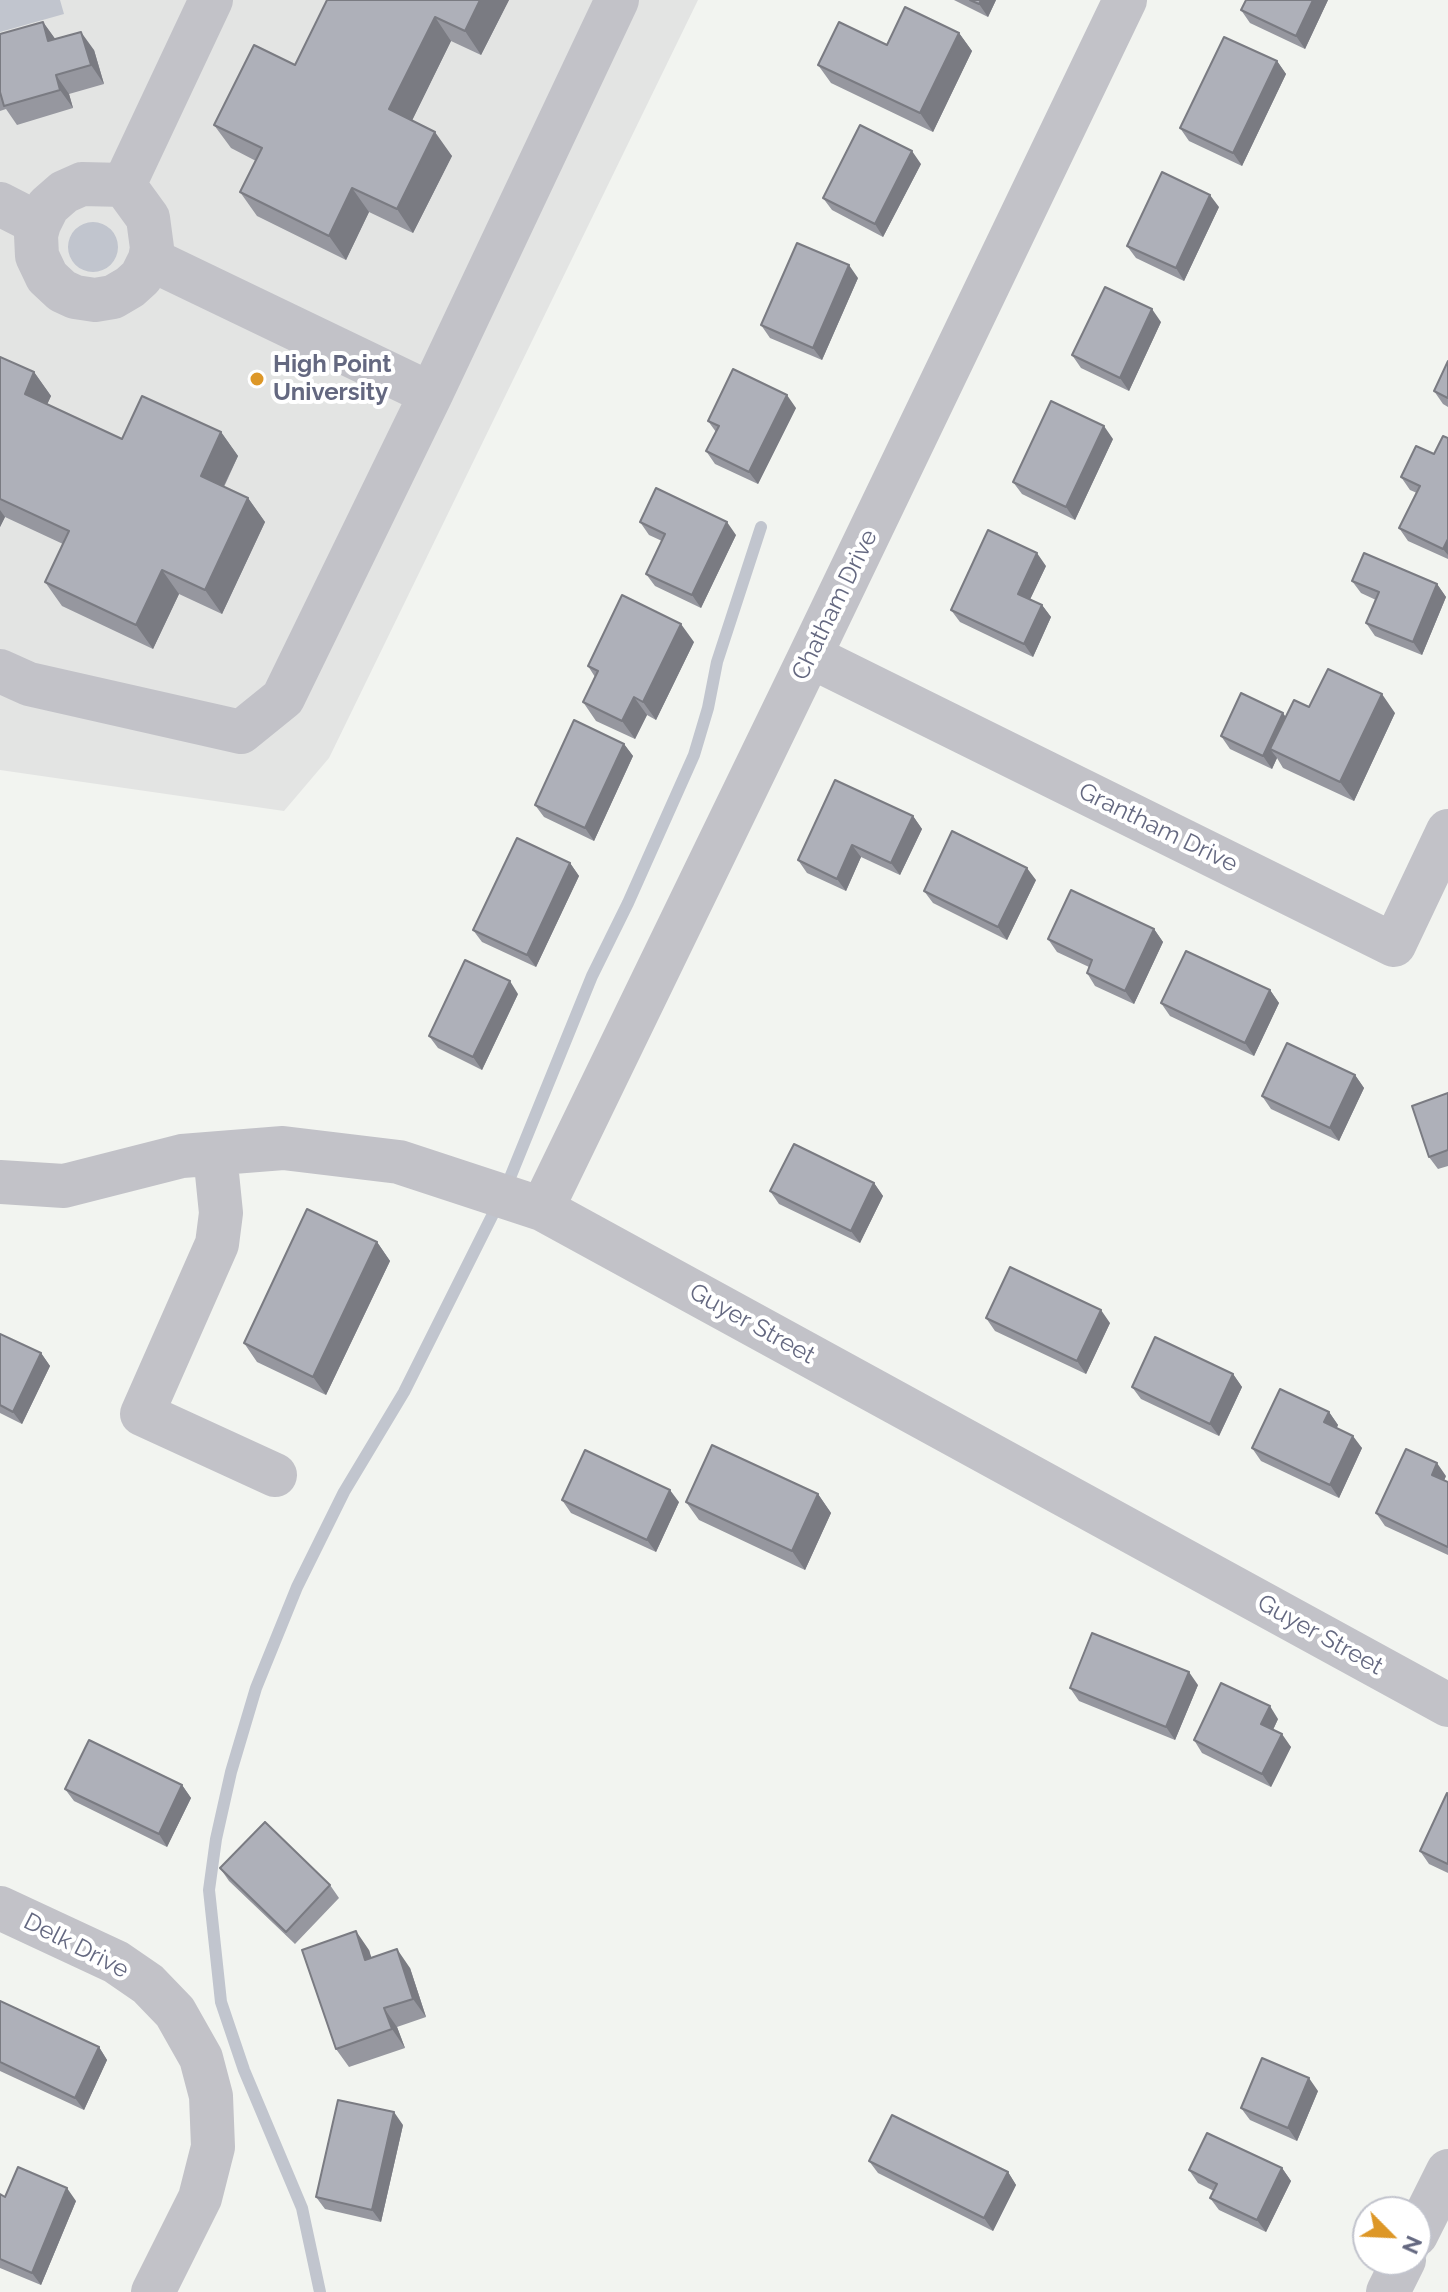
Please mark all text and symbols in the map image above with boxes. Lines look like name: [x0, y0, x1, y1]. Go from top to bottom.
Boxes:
place label: High Point University: [273, 351, 391, 407]
marker: High Point University: [248, 370, 266, 388]
street label: Chatham Drive: [786, 525, 884, 685]
street label: Grantham Drive: [1074, 777, 1242, 879]
street label: Guyer Street: [684, 1278, 820, 1370]
street label: Guyer Street: [1252, 1589, 1388, 1681]
street label: Delk Drive: [19, 1907, 133, 1985]
north arrow: [1352, 2196, 1432, 2276]
text: N: [1397, 2232, 1427, 2258]

